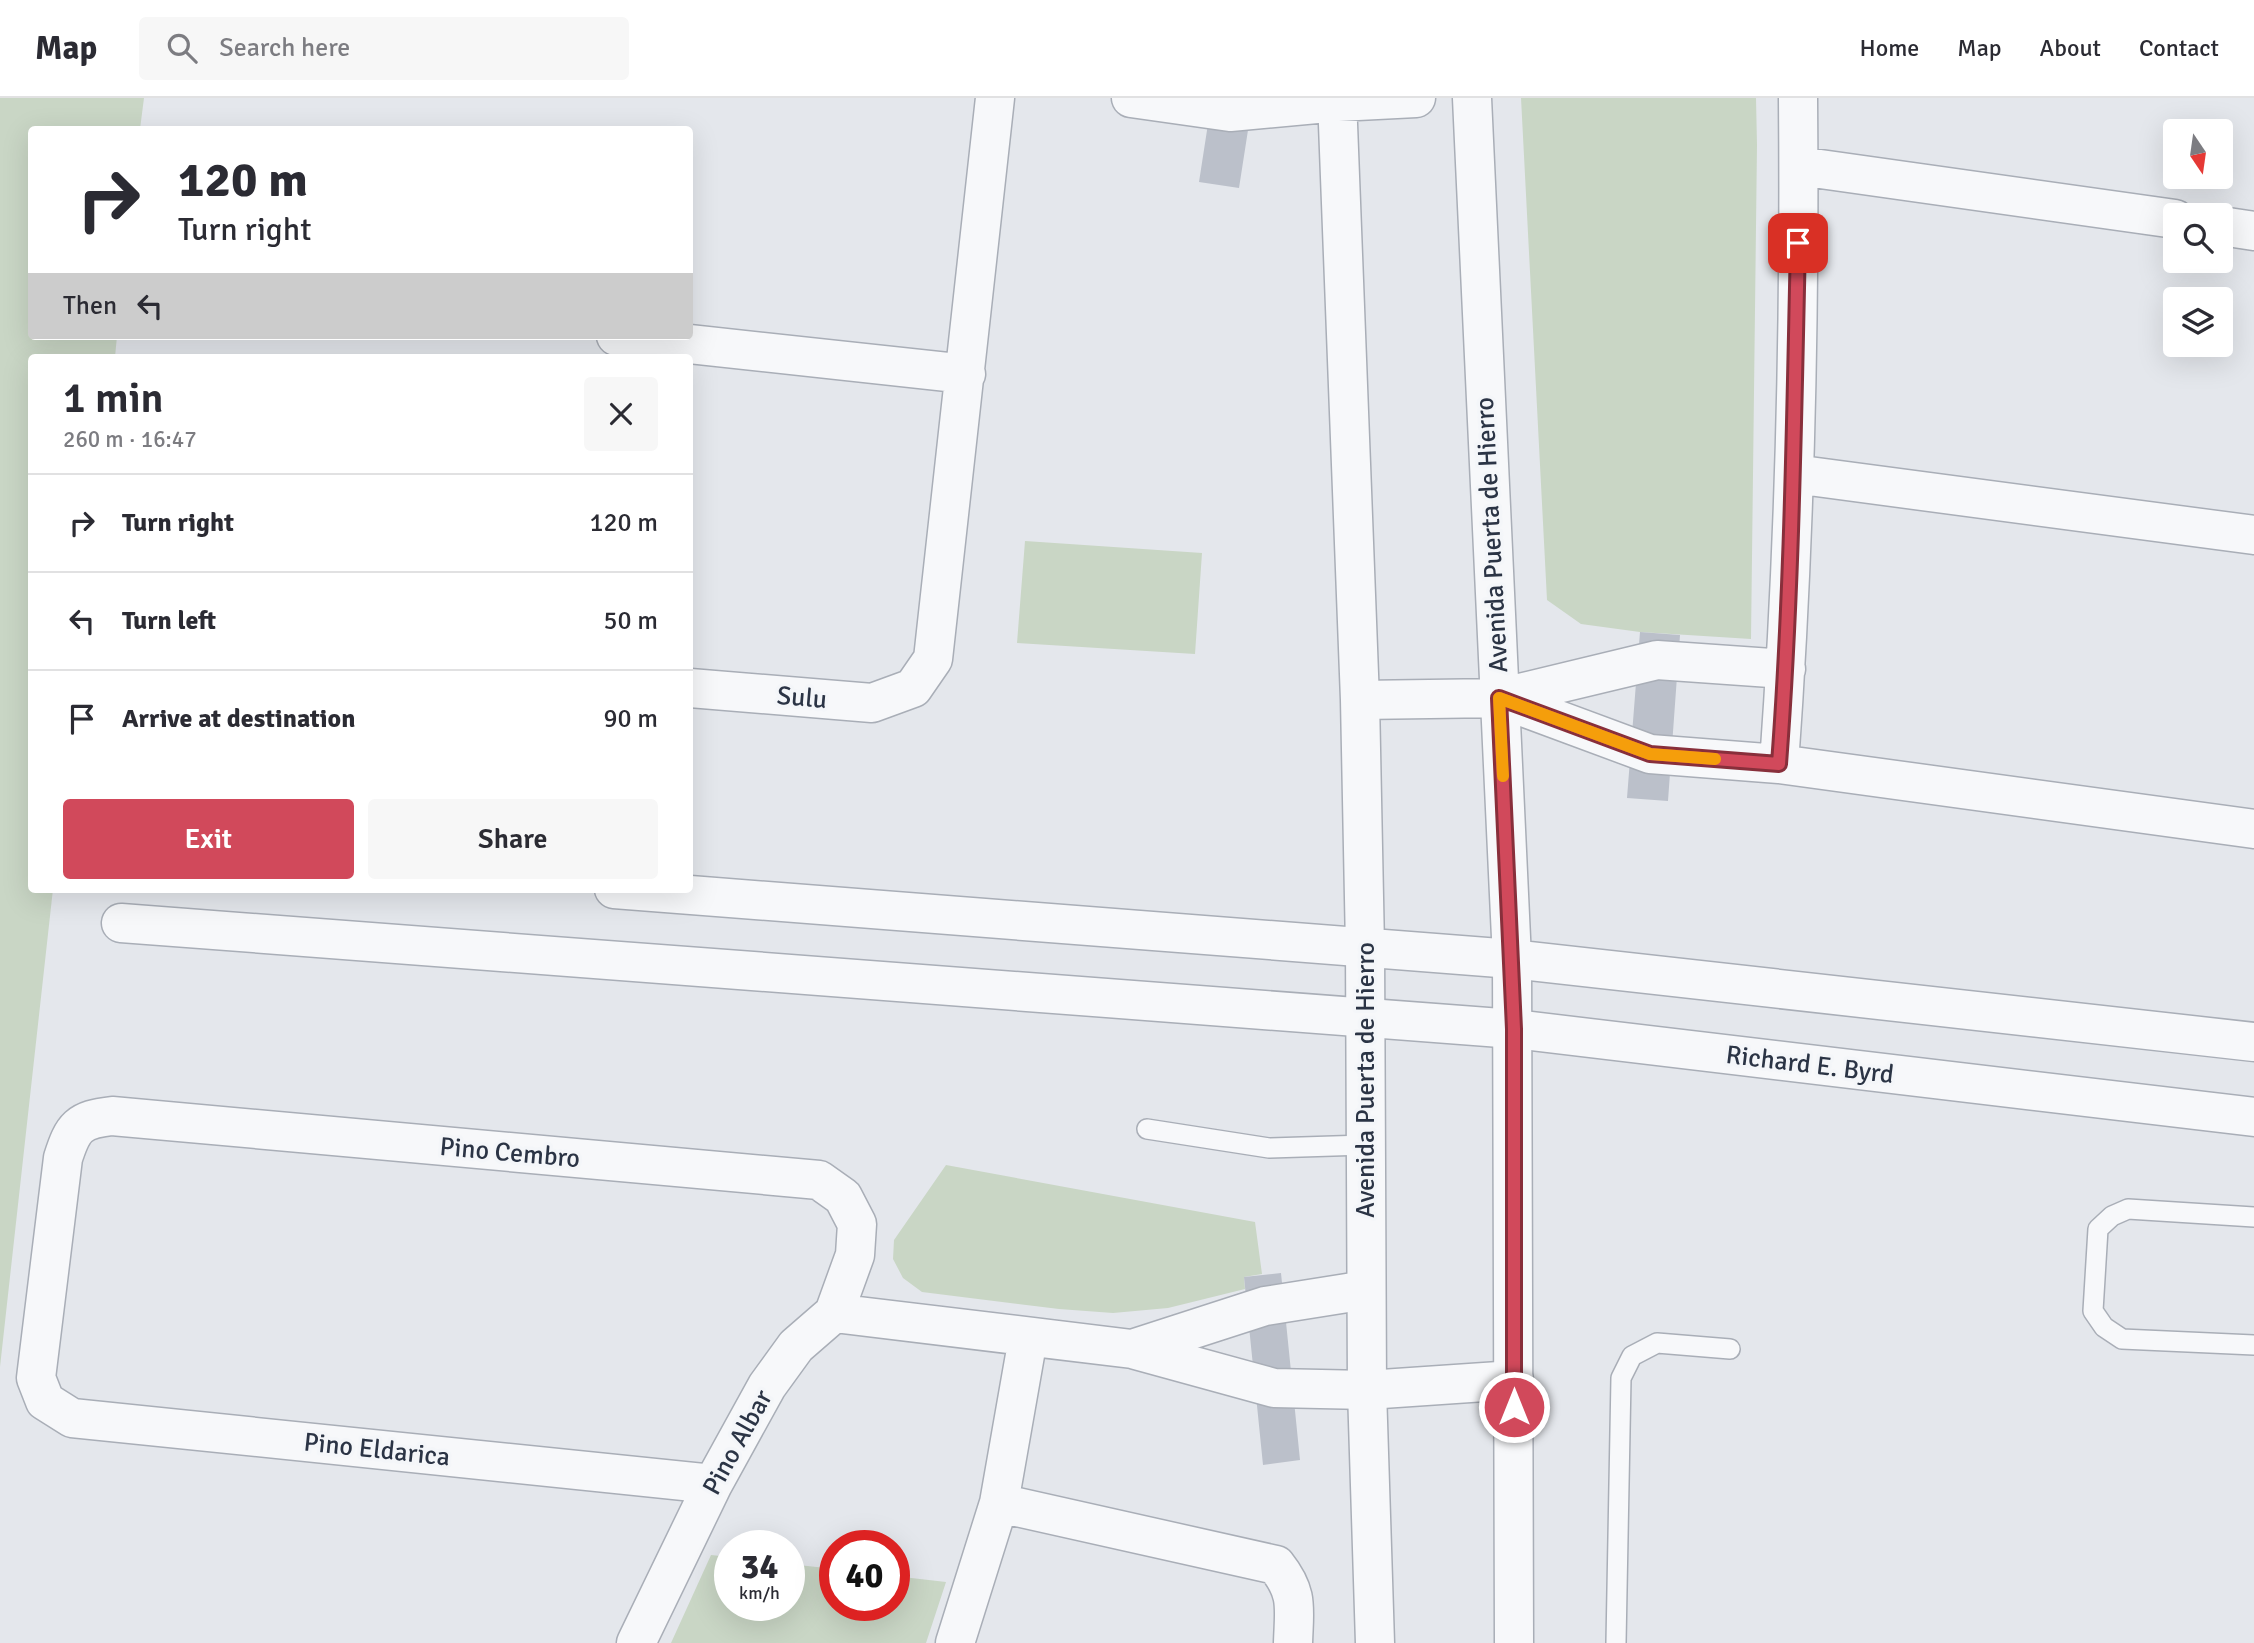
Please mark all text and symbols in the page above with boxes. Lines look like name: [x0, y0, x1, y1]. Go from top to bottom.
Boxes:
search box: [139, 17, 629, 80]
text: Map: [35, 28, 97, 69]
icon: search: [163, 29, 201, 67]
text: Search here: [219, 32, 350, 64]
text: Home: [1859, 33, 1919, 63]
text: Map: [1957, 33, 2002, 63]
text: About: [2040, 33, 2101, 63]
text: Contact: [2139, 33, 2219, 63]
north arrow: [2163, 119, 2233, 189]
map controls: [2163, 119, 2233, 357]
text: 120 m: [178, 150, 308, 210]
icon: right: [63, 154, 154, 245]
button: search: [2163, 203, 2233, 273]
text: Turn right: [178, 210, 311, 249]
pin: [1768, 213, 1828, 273]
icon: arrive: [1779, 224, 1817, 262]
icon: left: [131, 287, 169, 325]
button: layers: [2163, 287, 2233, 357]
text: Then: [63, 290, 117, 322]
text: 1 min: [63, 373, 164, 424]
button: close: [584, 377, 658, 451]
street label: Avenida Puerta de Hierro: [1469, 396, 1515, 674]
text: 260 m · 16:47: [63, 425, 197, 454]
icon: right: [63, 504, 101, 542]
text: Turn right: [122, 507, 234, 539]
text: 120 m: [589, 507, 658, 539]
icon: left: [63, 602, 101, 640]
text: Turn left: [122, 605, 216, 637]
text: 50 m: [603, 605, 658, 637]
street label: Sulu: [775, 680, 828, 716]
icon: arrive: [63, 700, 101, 738]
text: Arrive at destination: [122, 703, 355, 735]
text: 90 m: [603, 703, 658, 735]
button: Exit: [63, 799, 354, 879]
button: Share: [368, 799, 658, 879]
street label: Avenida Puerta de Hierro: [1350, 942, 1382, 1218]
street label: Richard E. Byrd: [1724, 1039, 1896, 1091]
street label: Pino Cembro: [438, 1131, 581, 1175]
position arrow: [1477, 1370, 1551, 1444]
street label: Pino Albar: [696, 1384, 780, 1501]
street label: Pino Eldarica: [302, 1426, 452, 1474]
speed limit sign: 40: [819, 1530, 910, 1621]
text: 34: [741, 1545, 778, 1588]
text: km/h: [739, 1582, 780, 1604]

